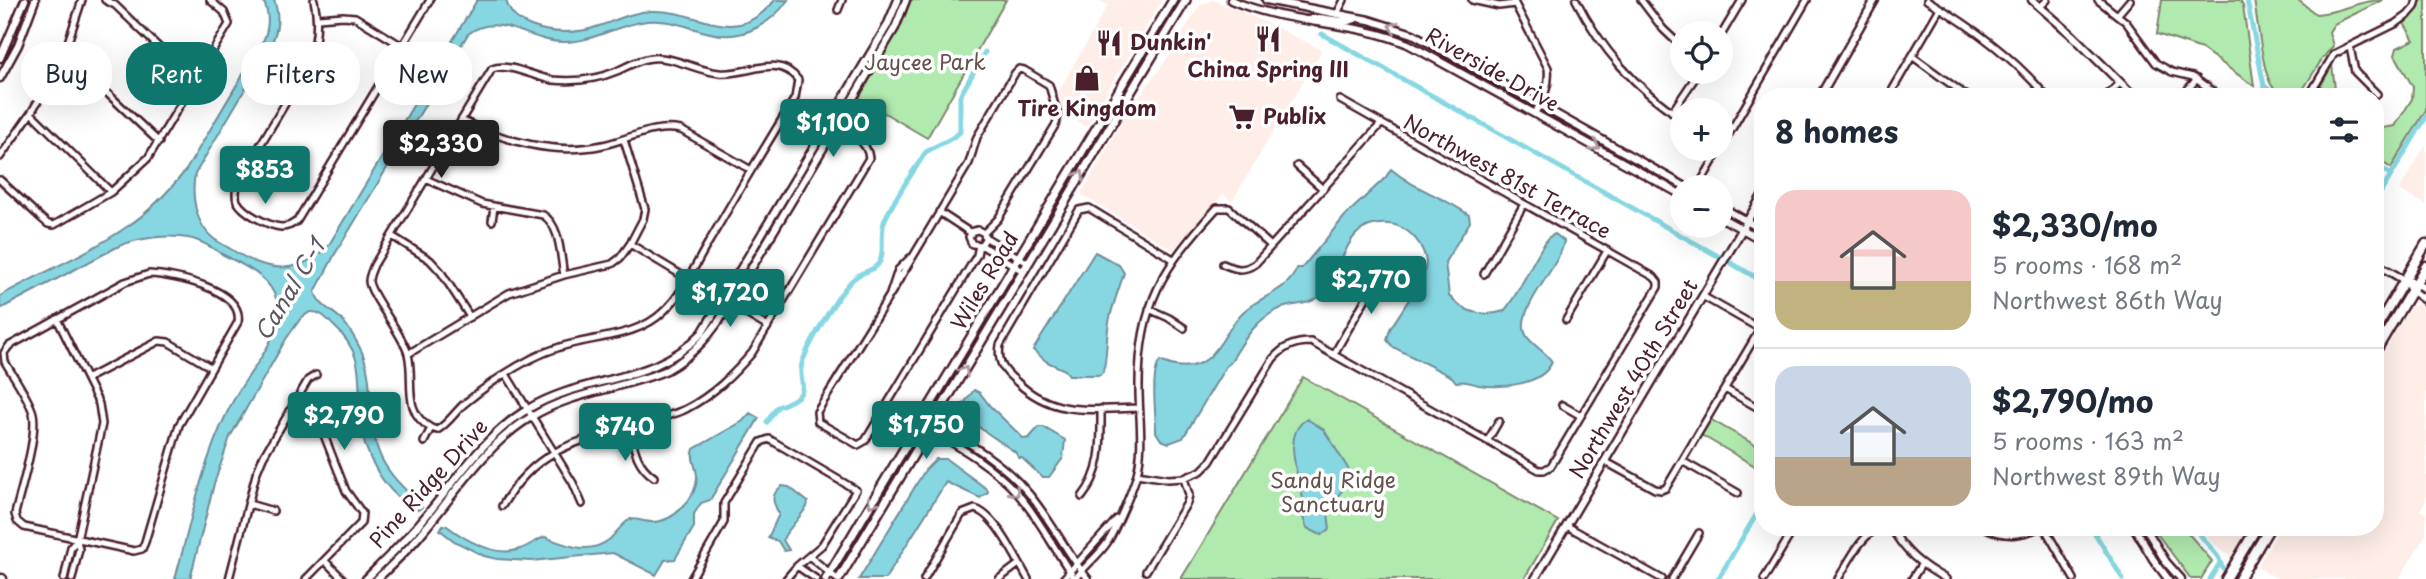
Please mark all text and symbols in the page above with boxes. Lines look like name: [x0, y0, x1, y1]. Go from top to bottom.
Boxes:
street label: Riverside Drive: [1420, 18, 1566, 118]
one-way arrow: [1388, 21, 1400, 35]
map controls: [1670, 21, 1733, 238]
button: locate: [1670, 21, 1733, 84]
restaurant icon: China Spring III: [1253, 24, 1283, 54]
place label: Dunkin': [1130, 25, 1212, 57]
restaurant icon: Dunkin': [1094, 28, 1124, 58]
chip: Buy: [21, 42, 112, 105]
chip: Rent: [126, 42, 227, 105]
chip: Filters: [241, 42, 360, 105]
chip: New: [374, 42, 472, 105]
park label: Jaycee Park: [864, 45, 986, 77]
place label: China Spring III: [1187, 52, 1349, 84]
shop icon: Tire Kingdom: [1072, 63, 1102, 93]
place label: Tire Kingdom: [1017, 91, 1157, 123]
button: +: [1670, 98, 1733, 161]
place label: Publix: [1263, 99, 1326, 131]
pin: $1,100: [776, 100, 890, 159]
supermarket icon: Publix: [1227, 102, 1257, 132]
text: $1,100: [796, 104, 870, 139]
street label: Northwest 81st Terrace: [1398, 105, 1618, 246]
text: 8 homes: [1775, 108, 1898, 153]
icon: filters: [2325, 111, 2363, 149]
pin: $2,330: [384, 120, 498, 180]
text: $2,330: [399, 125, 483, 160]
one-way arrow: [1588, 138, 1600, 151]
pin: $853: [224, 146, 306, 206]
text: $853: [236, 151, 294, 186]
one-way arrow: [1072, 170, 1085, 183]
button: −: [1670, 175, 1733, 238]
text: $2,330/mo: [1992, 202, 2158, 247]
icon: home: [1831, 218, 1915, 302]
street label: Wiles Road: [941, 225, 1025, 335]
water label: Canal C-1: [245, 229, 335, 347]
text: 5 rooms · 168 m²: [1992, 247, 2182, 282]
pin: $2,770: [1314, 256, 1428, 316]
text: $2,770: [1331, 261, 1411, 296]
pin: $1,720: [673, 270, 787, 329]
street label: Northwest 40th Street: [1560, 272, 1705, 484]
text: $1,720: [691, 274, 769, 309]
text: Northwest 86th Way: [1992, 282, 2223, 317]
one-way arrow: [956, 365, 969, 378]
text: $2,790/mo: [1992, 378, 2153, 423]
pin: $2,790: [287, 392, 401, 452]
icon: home: [1831, 394, 1915, 478]
text: $2,790: [304, 397, 384, 432]
pin: $1,750: [869, 402, 983, 461]
pin: $740: [584, 404, 666, 463]
text: $1,750: [888, 406, 964, 441]
text: $740: [595, 408, 655, 443]
street label: Pine Ridge Drive: [361, 411, 494, 554]
text: 5 rooms · 163 m²: [1992, 423, 2184, 458]
text: Northwest 89th Way: [1992, 458, 2221, 493]
park label: Sandy Ridge Sanctuary: [1270, 463, 1396, 519]
one-way arrow: [1006, 484, 1019, 497]
one-way arrow: [867, 495, 880, 508]

